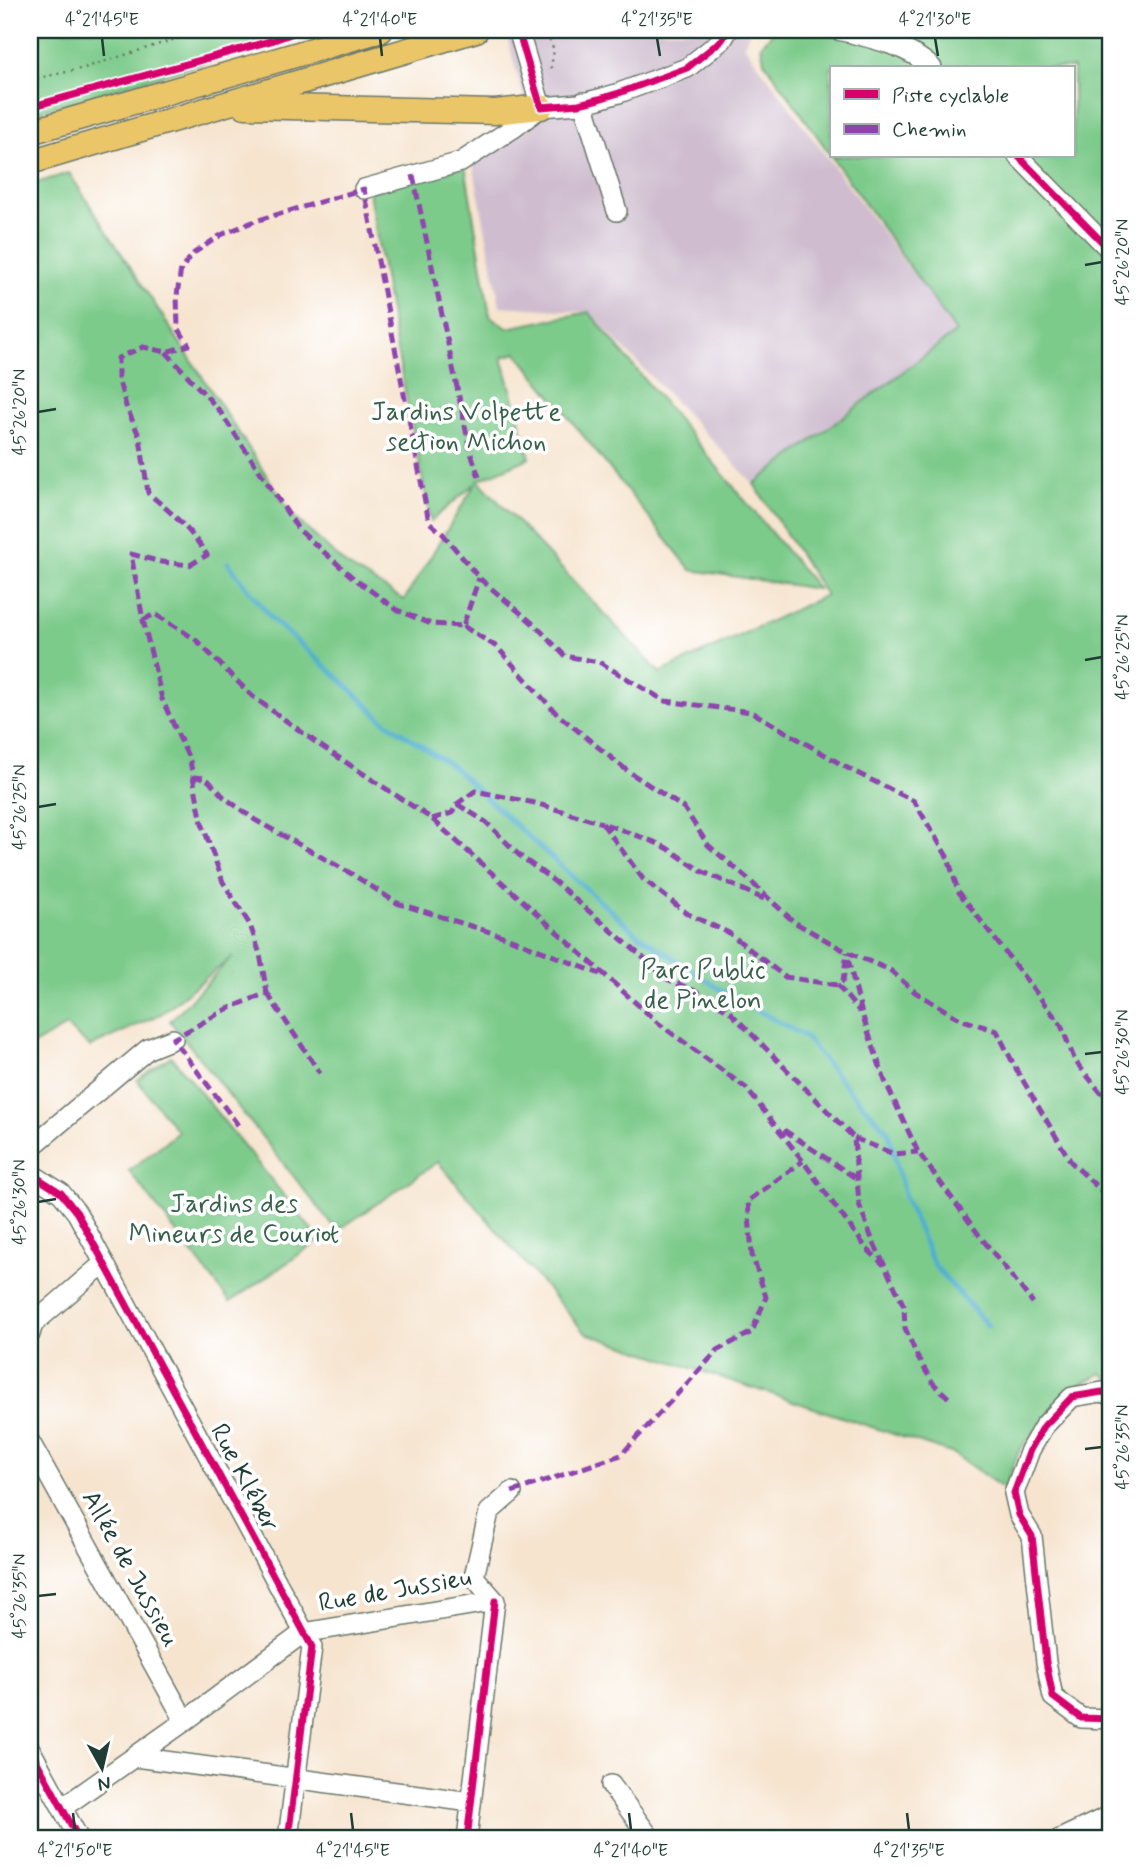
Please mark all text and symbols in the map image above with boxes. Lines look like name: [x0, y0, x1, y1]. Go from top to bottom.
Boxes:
text: 4°21'45"E: [65, 8, 139, 32]
text: 4°21'40"E: [343, 8, 417, 32]
text: 4°21'35"E: [621, 8, 693, 32]
text: 4°21'30"E: [899, 8, 971, 32]
legend: [830, 66, 1074, 158]
text: Piste cyclable: [892, 82, 1009, 110]
text: Chemin: [892, 116, 966, 144]
text: 45°26'20"N: [1111, 219, 1135, 305]
text: 45°26'20"N: [8, 369, 32, 455]
park label: Jardins Volpette section Michon: [371, 396, 561, 460]
text: 45°26'25"N: [1111, 614, 1135, 700]
text: 45°26'25"N: [8, 764, 32, 850]
park label: Parc Public de Pinelon: [641, 954, 765, 1018]
text: 45°26'30"N: [1111, 1009, 1135, 1095]
text: 45°26'30"N: [8, 1159, 32, 1245]
park label: Jardins des Mineurs de Couriot: [129, 1188, 339, 1252]
text: 45°26'35"N: [1111, 1404, 1135, 1490]
street label: Rue Kléber: [201, 1418, 287, 1538]
street label: Allée de Jussieu: [73, 1485, 187, 1653]
text: 45°26'35"N: [8, 1553, 32, 1639]
street label: Rue de Jussieu: [316, 1561, 474, 1621]
north arrow: [66, 1732, 136, 1802]
text: N: [96, 1770, 112, 1797]
text: 4°21'50"E: [37, 1839, 113, 1863]
text: 4°21'45"E: [316, 1839, 390, 1863]
text: 4°21'40"E: [594, 1839, 668, 1863]
text: 4°21'35"E: [873, 1839, 945, 1863]

